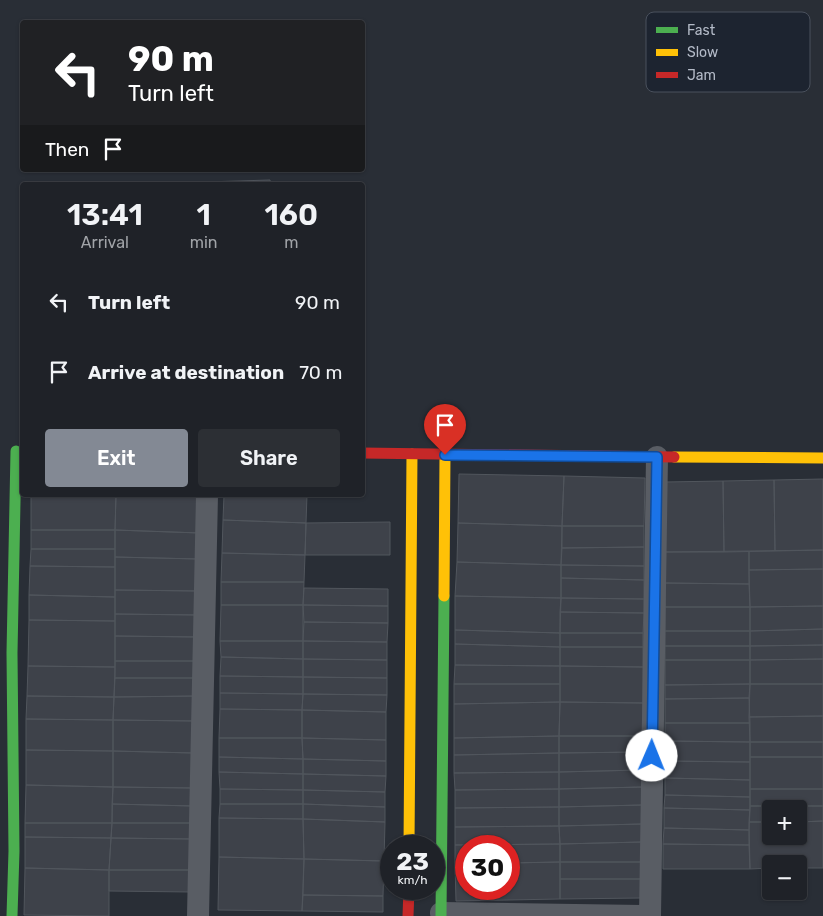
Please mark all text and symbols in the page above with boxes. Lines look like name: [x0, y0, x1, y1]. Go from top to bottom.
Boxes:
legend: [646, 12, 810, 92]
text: Fast: [687, 22, 716, 39]
text: 90 m: [128, 38, 214, 80]
icon: left: [45, 40, 110, 105]
text: Slow: [687, 44, 718, 61]
text: Jam: [687, 67, 716, 84]
text: Turn left: [128, 80, 214, 107]
icon: arrive: [99, 135, 127, 163]
text: Then: [45, 138, 89, 161]
text: 13:41: [67, 197, 143, 233]
text: 1: [196, 197, 211, 233]
text: 160: [264, 197, 318, 233]
text: Arrival: [81, 233, 129, 252]
text: min: [190, 233, 218, 252]
text: m: [284, 233, 298, 252]
icon: left: [45, 288, 73, 316]
text: Turn left: [88, 291, 170, 314]
text: 90 m: [295, 291, 340, 314]
icon: arrive: [45, 358, 73, 386]
text: Arrive at destination: [88, 361, 284, 384]
text: 70 m: [299, 361, 342, 384]
pin: [424, 404, 466, 455]
icon: arrive: [431, 411, 459, 439]
button: Exit: [45, 429, 188, 487]
button: Share: [198, 429, 340, 487]
position arrow: [625, 729, 677, 781]
map controls: [762, 800, 807, 900]
button: +: [762, 800, 807, 845]
speed limit sign: 30: [455, 835, 520, 900]
text: 23: [396, 847, 429, 876]
button: −: [762, 855, 807, 900]
text: km/h: [398, 873, 427, 887]

